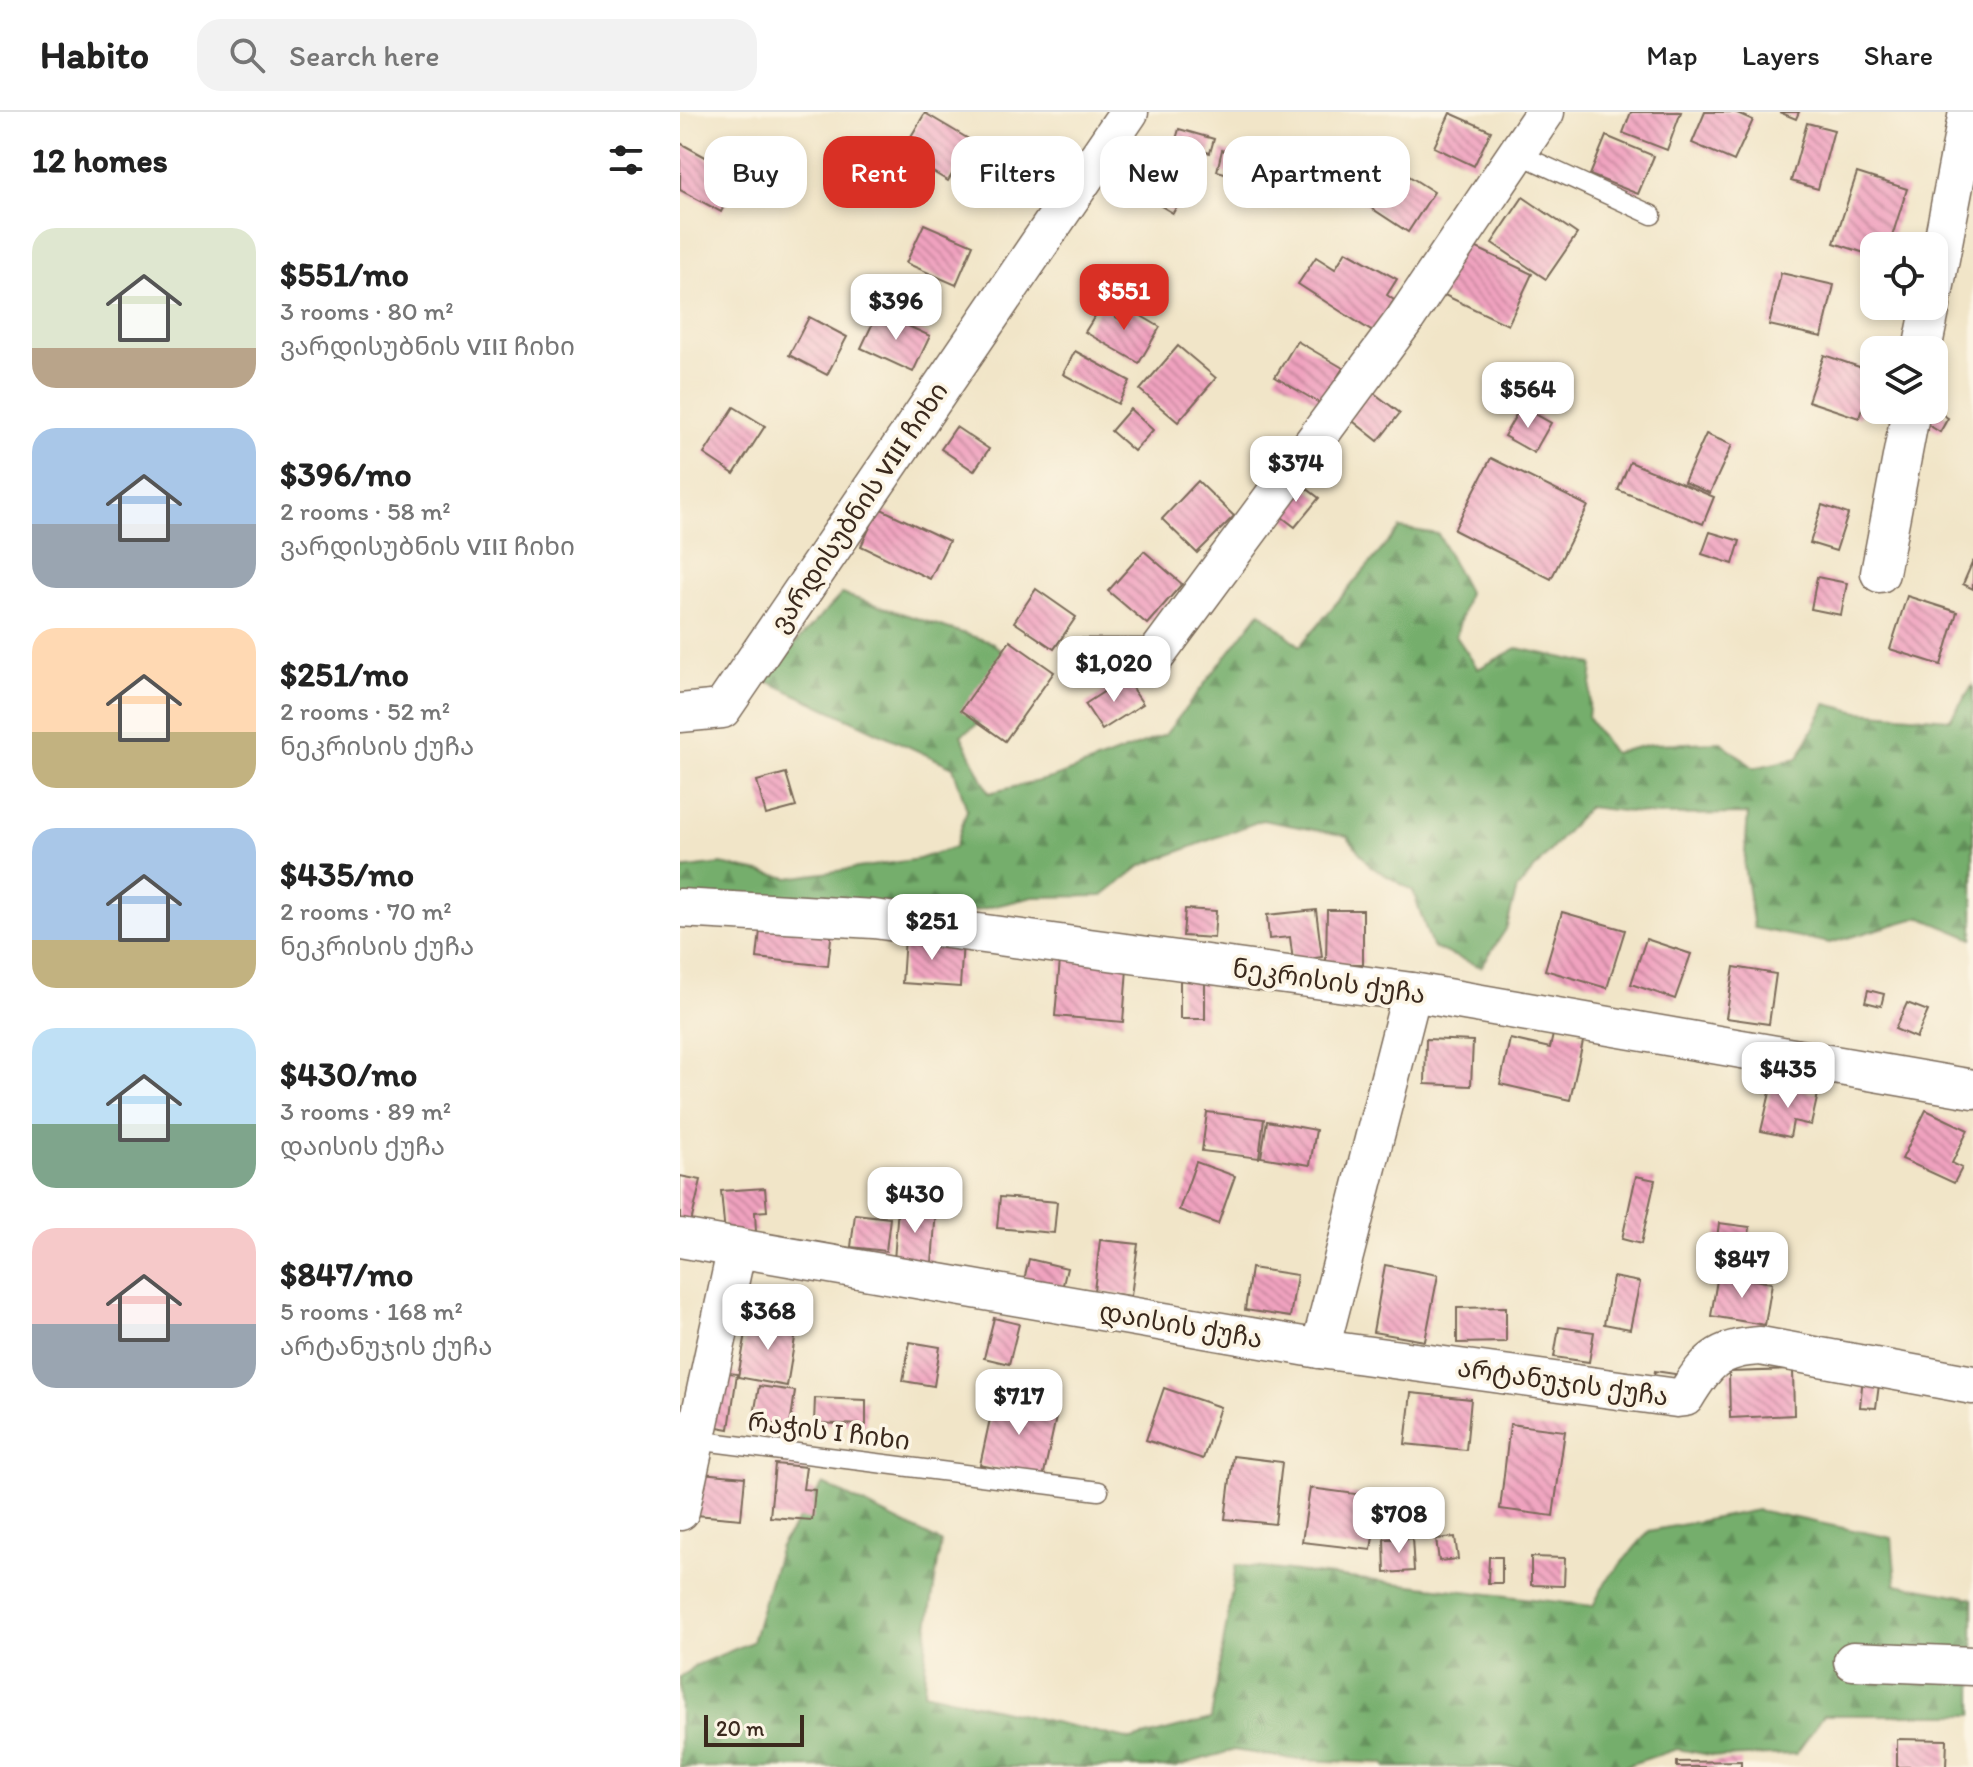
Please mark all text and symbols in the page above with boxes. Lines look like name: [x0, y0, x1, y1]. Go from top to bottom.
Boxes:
search box: [197, 19, 757, 91]
text: Habito: [40, 32, 149, 78]
icon: search: [225, 33, 269, 77]
text: Search here: [289, 37, 440, 74]
text: Map: [1646, 38, 1698, 72]
text: Layers: [1742, 38, 1820, 72]
text: Share: [1864, 38, 1933, 72]
chip: Buy: [704, 136, 807, 208]
chip: Rent: [823, 136, 935, 208]
chip: Filters: [951, 136, 1084, 208]
chip: New: [1100, 136, 1207, 208]
chip: Apartment: [1223, 136, 1410, 208]
icon: filters: [604, 138, 648, 182]
text: 12 homes: [32, 140, 168, 181]
map controls: [1860, 232, 1948, 424]
button: locate: [1860, 232, 1948, 320]
text: $551/mo: [280, 254, 409, 295]
icon: home: [96, 260, 192, 356]
pin: $551: [1077, 264, 1171, 332]
pin: $396: [849, 274, 943, 342]
text: $551: [1098, 274, 1150, 306]
text: $396: [869, 284, 923, 316]
text: 3 rooms · 80 m²: [280, 295, 454, 327]
text: ვარდისუბნის VIII ჩიხი: [280, 330, 575, 362]
button: layers: [1860, 336, 1948, 424]
pin: $564: [1481, 362, 1575, 430]
text: $564: [1500, 372, 1556, 404]
street label: ვარდისუბნის VIII ჩიხი: [763, 376, 955, 638]
pin: $374: [1249, 436, 1343, 504]
text: $374: [1268, 446, 1324, 478]
text: $396/mo: [280, 454, 412, 495]
icon: home: [96, 460, 192, 556]
text: 2 rooms · 58 m²: [280, 495, 451, 527]
text: ვარდისუბნის VIII ჩიხი: [280, 530, 575, 562]
pin: $1,020: [1049, 636, 1179, 704]
text: $1,020: [1075, 646, 1153, 678]
text: $251/mo: [280, 654, 409, 695]
icon: home: [96, 660, 192, 756]
text: 2 rooms · 52 m²: [280, 695, 450, 727]
text: ნეკრისის ქუჩა: [280, 730, 474, 762]
text: $435/mo: [280, 854, 414, 895]
icon: home: [96, 860, 192, 956]
pin: $251: [885, 894, 979, 962]
text: 2 rooms · 70 m²: [280, 895, 452, 927]
text: $251: [906, 904, 958, 936]
text: ნეკრისის ქუჩა: [280, 930, 474, 962]
street label: ნეკრისის ქუჩა: [1231, 952, 1427, 1010]
pin: $435: [1741, 1042, 1835, 1110]
text: $435: [1760, 1052, 1816, 1084]
text: $430/mo: [280, 1054, 417, 1095]
icon: home: [96, 1060, 192, 1156]
text: 3 rooms · 89 m²: [280, 1095, 451, 1127]
text: დაისის ქუჩა: [280, 1130, 445, 1162]
pin: $430: [868, 1167, 962, 1235]
text: $430: [886, 1177, 945, 1209]
pin: $847: [1695, 1232, 1789, 1300]
text: $847: [1714, 1242, 1770, 1274]
text: $847/mo: [280, 1254, 413, 1295]
icon: home: [96, 1260, 192, 1356]
pin: $368: [721, 1284, 815, 1352]
text: $368: [740, 1294, 796, 1326]
text: 5 rooms · 168 m²: [280, 1295, 463, 1327]
street label: დაისის ქუჩა: [1097, 1295, 1265, 1355]
text: არტანუჯის ქუჩა: [280, 1330, 493, 1362]
street label: არტანუჯის ქუჩა: [1456, 1351, 1670, 1413]
pin: $717: [972, 1369, 1066, 1437]
text: $717: [993, 1379, 1045, 1411]
street label: რაჭის I ჩიხი: [746, 1405, 912, 1457]
pin: $708: [1352, 1487, 1446, 1555]
text: $708: [1371, 1497, 1427, 1529]
scale bar: [704, 1711, 804, 1747]
text: 20 m: [716, 1715, 765, 1742]

